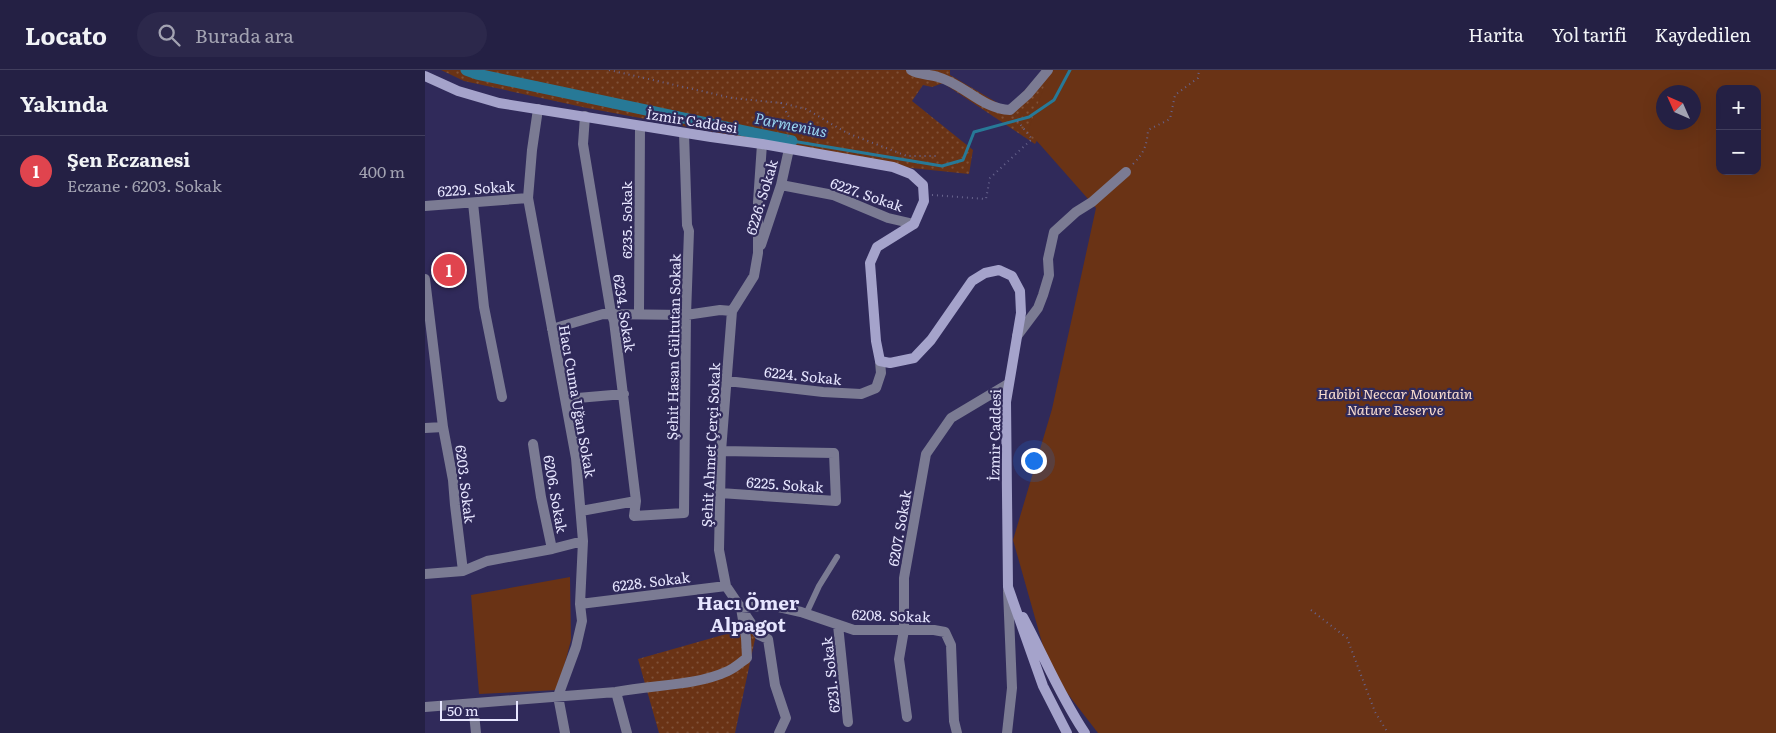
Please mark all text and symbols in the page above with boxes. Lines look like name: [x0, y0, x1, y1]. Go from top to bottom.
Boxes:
search box: [137, 12, 487, 57]
text: Locato: [25, 17, 107, 52]
icon: search: [155, 21, 183, 49]
text: Burada ara: [195, 21, 294, 49]
text: Harita: [1468, 21, 1524, 48]
text: Yol tarifi: [1552, 21, 1627, 48]
text: Kaydedilen: [1655, 21, 1751, 48]
north arrow: [1656, 85, 1701, 130]
map controls: [1716, 85, 1761, 175]
button: +: [1716, 85, 1761, 130]
text: Yakında: [20, 87, 108, 118]
street label: İzmir Caddesi: [645, 103, 739, 137]
water label: Parmenius: [753, 106, 829, 142]
button: −: [1716, 130, 1761, 175]
text: Şen Eczanesi: [67, 145, 190, 173]
street label: 6226. Sokak: [740, 156, 782, 237]
text: 1: [33, 159, 39, 183]
text: 400 m: [359, 159, 405, 183]
street label: 6227. Sokak: [828, 172, 906, 216]
text: Eczane · 6203. Sokak: [67, 173, 222, 197]
street label: 6229. Sokak: [437, 175, 516, 201]
street label: 6235. Sokak: [616, 181, 636, 259]
pin: 1: [433, 251, 465, 289]
street label: Şehit Hasan Gültutan Sokak: [661, 253, 685, 440]
street label: 6234. Sokak: [609, 273, 641, 354]
street label: Hacı Cuma Uğan Sokak: [555, 323, 601, 480]
street label: 6224. Sokak: [763, 361, 843, 389]
street label: Şehit Ahmet Çerçi Sokak: [696, 362, 724, 528]
park label: Habibi Neccar Mountain Nature Reserve: [1318, 383, 1473, 419]
street label: İzmir Caddesi: [983, 388, 1005, 481]
street label: 6203. Sokak: [451, 444, 481, 525]
your location: [1021, 448, 1047, 474]
street label: 6206. Sokak: [539, 454, 573, 535]
street label: 6225. Sokak: [746, 471, 825, 497]
street label: 6207. Sokak: [882, 488, 916, 568]
street label: 6228. Sokak: [611, 566, 691, 596]
district label: Hacı Ömer Alpagot: [697, 588, 800, 638]
street label: 6208. Sokak: [851, 604, 931, 626]
street label: 6231. Sokak: [816, 636, 844, 714]
scale bar: [440, 698, 517, 721]
text: 50 m: [447, 700, 479, 720]

